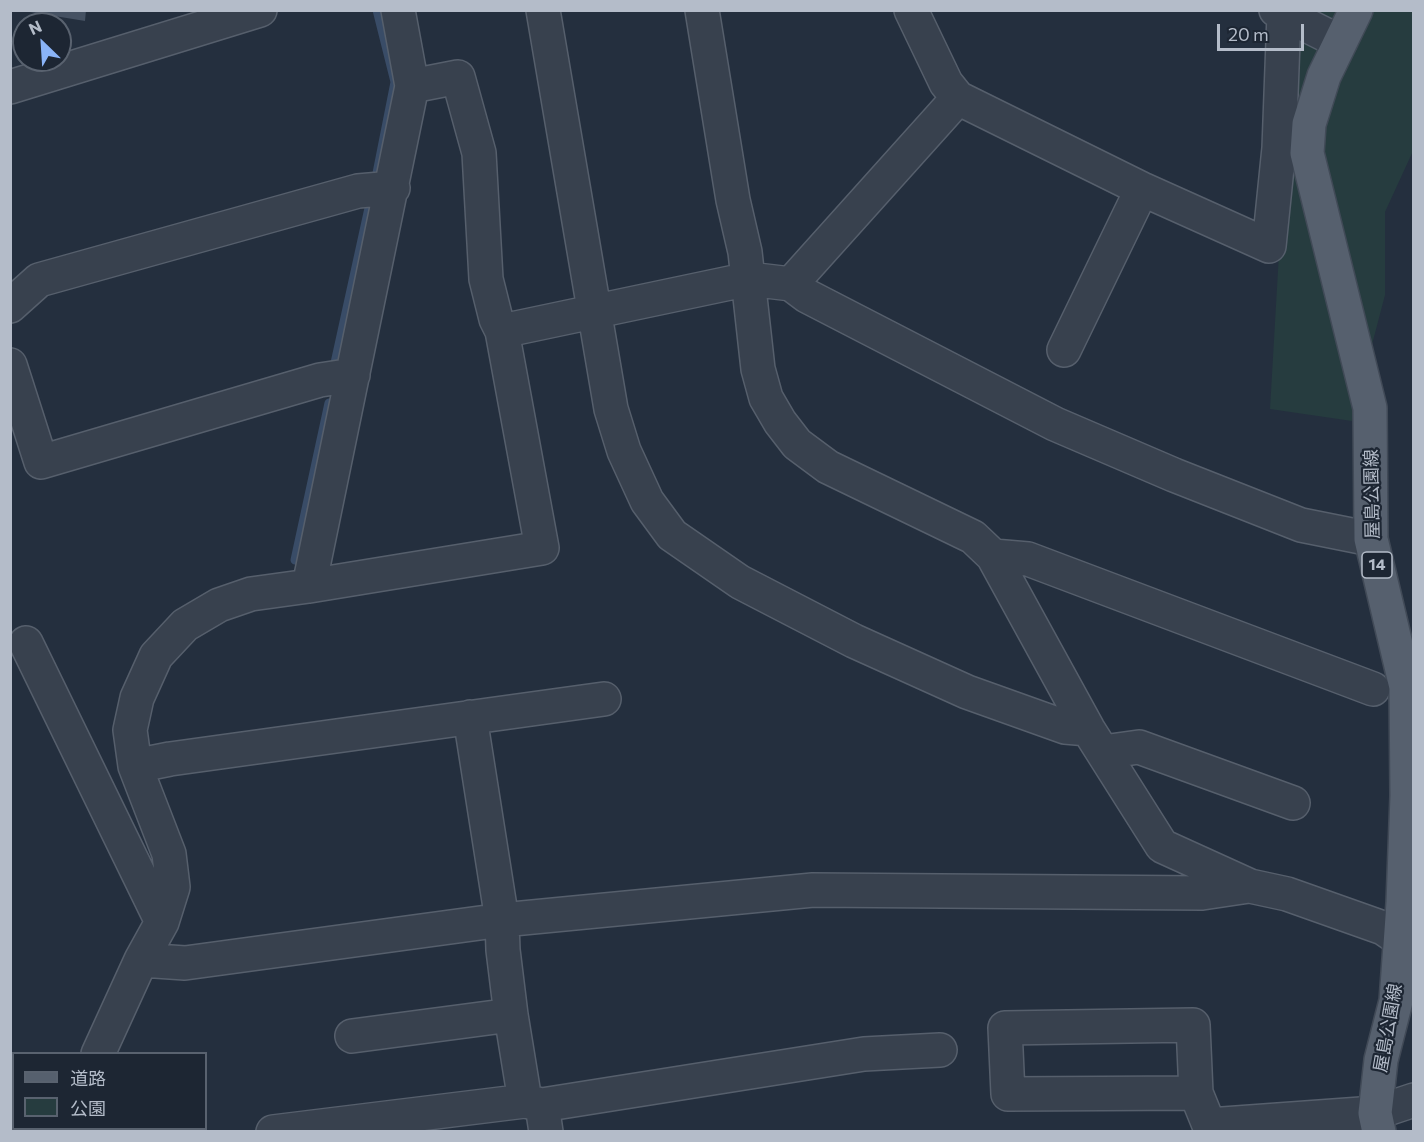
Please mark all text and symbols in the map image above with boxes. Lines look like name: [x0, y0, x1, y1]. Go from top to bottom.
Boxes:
north arrow: [12, 12, 72, 72]
scale bar: [1220, 12, 1307, 50]
text: N: [26, 16, 44, 38]
text: 20 m: [1228, 23, 1269, 45]
street label: 屋島公園線: [1360, 449, 1384, 539]
road number: 14: [1362, 552, 1392, 578]
street label: 屋島公園線: [1370, 982, 1406, 1074]
legend: [12, 1052, 207, 1130]
text: 道路: [70, 1067, 106, 1089]
text: 公園: [70, 1097, 106, 1119]

